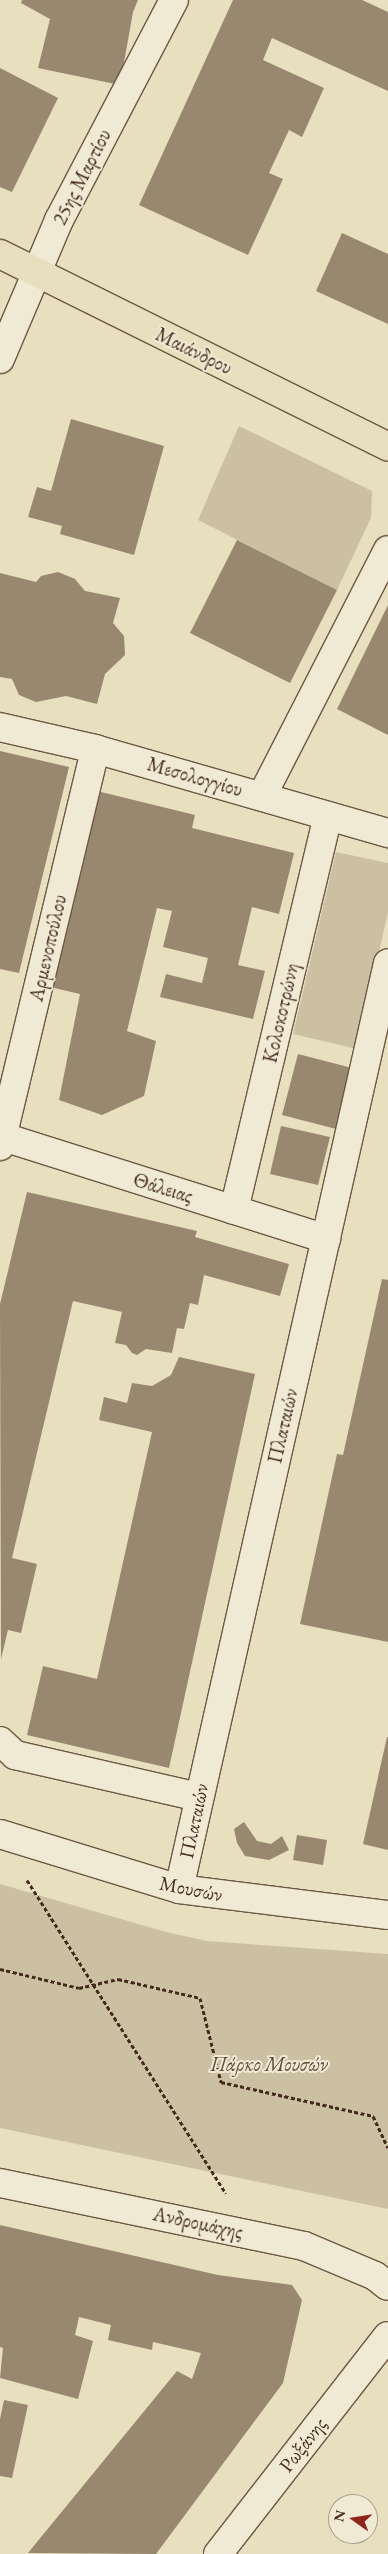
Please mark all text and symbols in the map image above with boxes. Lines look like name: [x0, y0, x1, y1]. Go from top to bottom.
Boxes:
street label: 25ης Μαρτίου: [48, 125, 116, 229]
street label: Μαιάνδρου: [152, 322, 236, 380]
street label: Μεσολογγίου: [144, 752, 246, 802]
street label: Αρμενοπούλου: [24, 892, 72, 1004]
street label: Κολοκοτρώνη: [258, 961, 304, 1065]
street label: Θάλειας: [130, 1168, 196, 1208]
street label: Πλαταιών: [263, 1386, 303, 1466]
street label: Πλαταιών: [174, 1781, 214, 1861]
street label: Μουσών: [157, 1871, 225, 1907]
park label: Πάρκο Μουσών: [210, 2052, 328, 2076]
street label: Ανδρομάχης: [151, 2202, 245, 2244]
street label: Ρωξάνης: [274, 2413, 332, 2477]
north arrow: [328, 2494, 378, 2544]
text: N: [329, 2508, 349, 2523]

